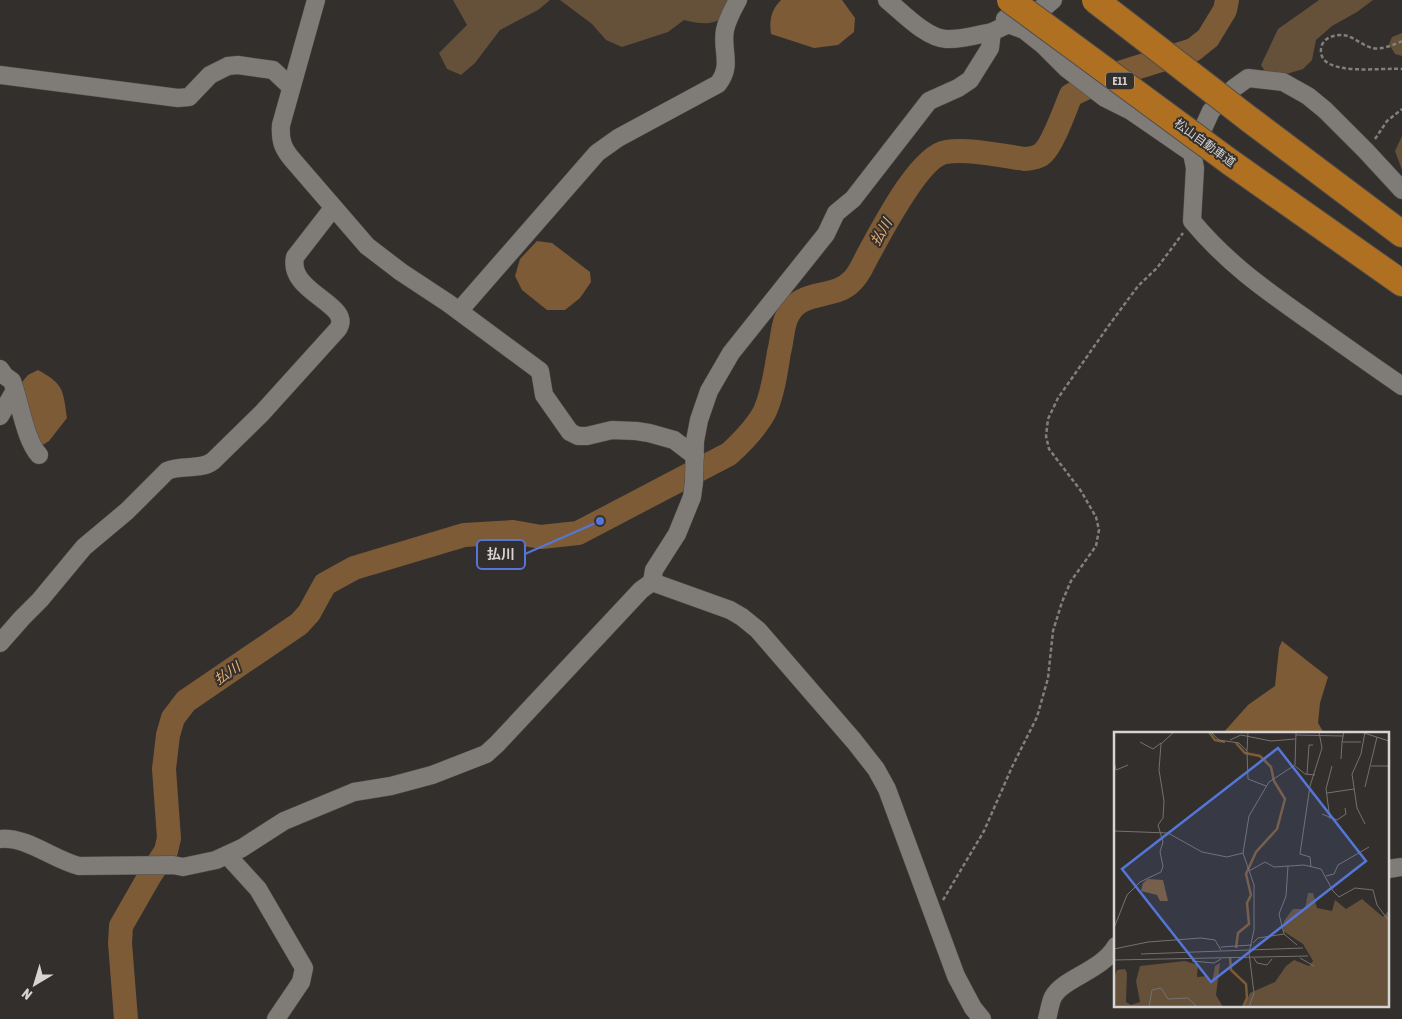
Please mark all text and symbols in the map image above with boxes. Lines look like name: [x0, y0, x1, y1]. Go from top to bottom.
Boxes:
road number: E11: [1106, 72, 1134, 90]
street label: 松山自動車道: [1172, 116, 1238, 170]
water label: 払川: [867, 214, 896, 248]
callout: 払川: [477, 540, 525, 569]
text: 払川: [487, 546, 515, 562]
water label: 払川: [211, 657, 245, 687]
inset map: [1114, 732, 1390, 1006]
north arrow: [10, 959, 60, 1009]
text: N: [19, 985, 35, 1003]

